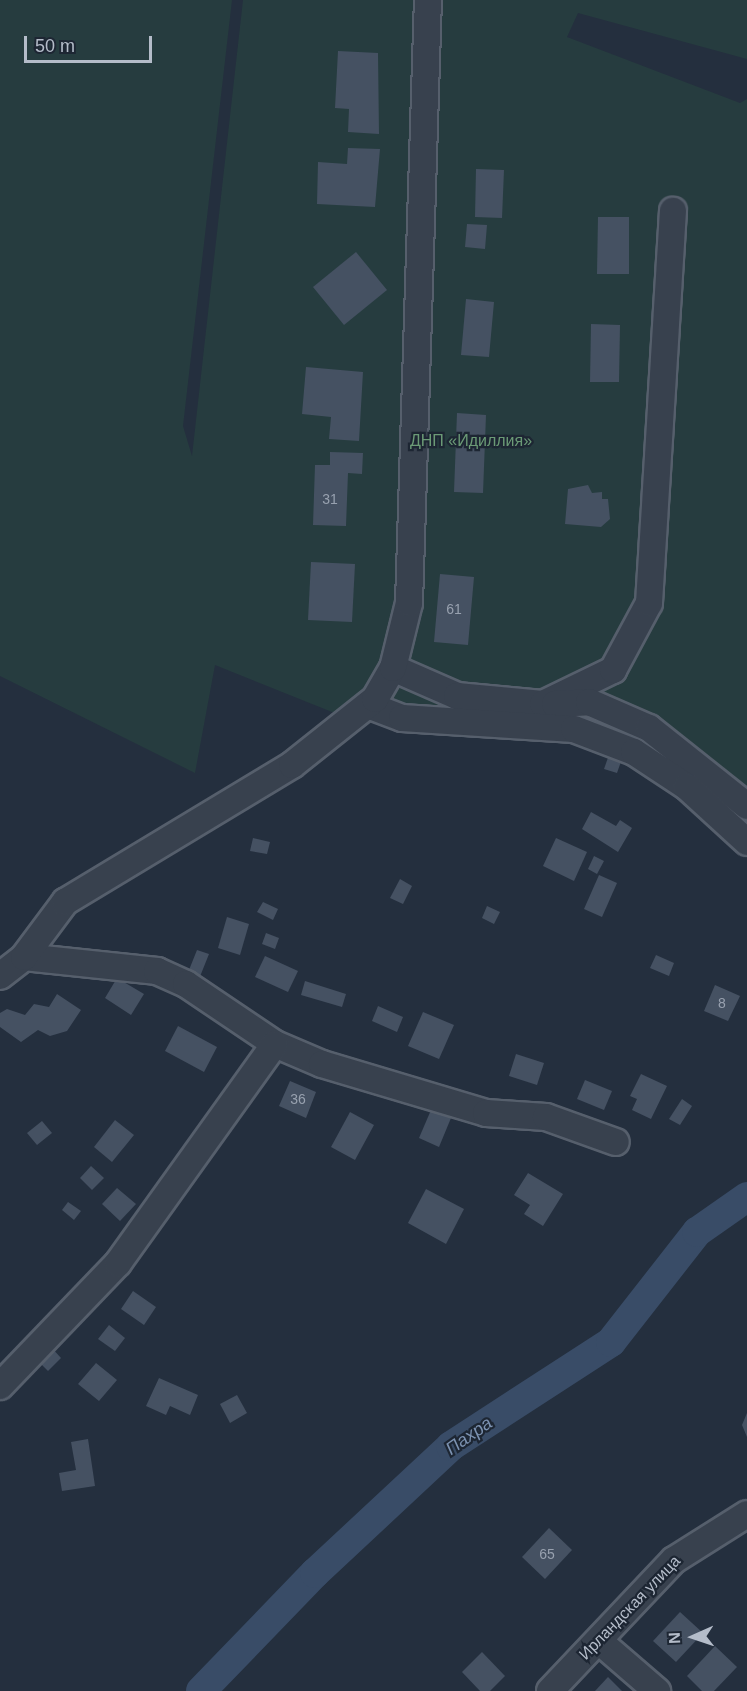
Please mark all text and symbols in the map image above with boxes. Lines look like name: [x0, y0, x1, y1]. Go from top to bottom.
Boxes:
scale bar: [27, 24, 154, 62]
text: 50 m: [35, 36, 75, 56]
park label: ДНП «Идиллия»: [410, 431, 532, 451]
house number: 31: [322, 491, 338, 507]
house number: 61: [446, 601, 462, 617]
house number: 8: [718, 995, 726, 1011]
house number: 36: [290, 1091, 306, 1107]
water label: Пахра: [441, 1412, 497, 1460]
house number: 65: [539, 1546, 555, 1562]
street label: Ирландская улица: [575, 1552, 685, 1664]
north arrow: [663, 1607, 723, 1667]
text: N: [666, 1632, 683, 1644]

